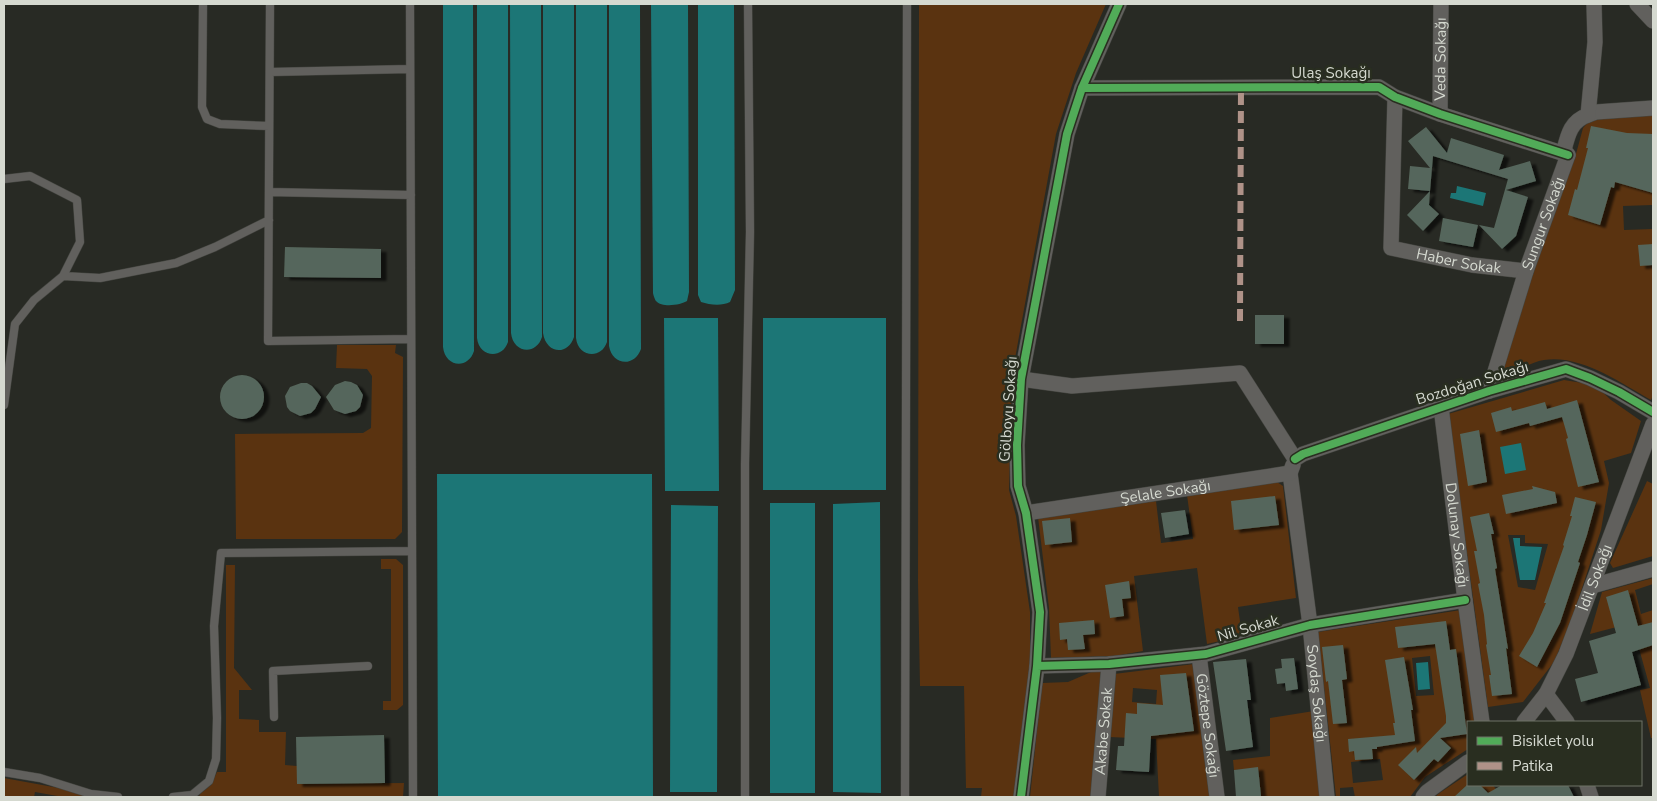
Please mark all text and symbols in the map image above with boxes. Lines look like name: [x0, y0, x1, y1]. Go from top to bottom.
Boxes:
street label: Veda Sokağı: [1430, 17, 1451, 102]
street label: Ulaş Sokağı: [1291, 63, 1371, 83]
street label: Sungur Sokağı: [1517, 174, 1569, 273]
street label: Haber Sokak: [1414, 244, 1503, 278]
street label: Gölboyu Sokağı: [994, 356, 1022, 462]
street label: Bozdoğan Sokağı: [1413, 356, 1531, 410]
street label: Şelale Sokağı: [1119, 475, 1212, 509]
street label: Dolunay Sokağı: [1440, 481, 1473, 589]
street label: İdil Sokağı: [1573, 542, 1617, 614]
street label: Nil Sokak: [1215, 610, 1282, 646]
street label: Soydaş Sokağı: [1302, 644, 1332, 743]
street label: Göztepe Sokağı: [1191, 672, 1224, 779]
street label: Akabe Sokak: [1090, 686, 1117, 776]
legend: [1467, 721, 1642, 786]
text: Bisiklet yolu: [1512, 731, 1594, 751]
text: Patika: [1512, 756, 1553, 776]

